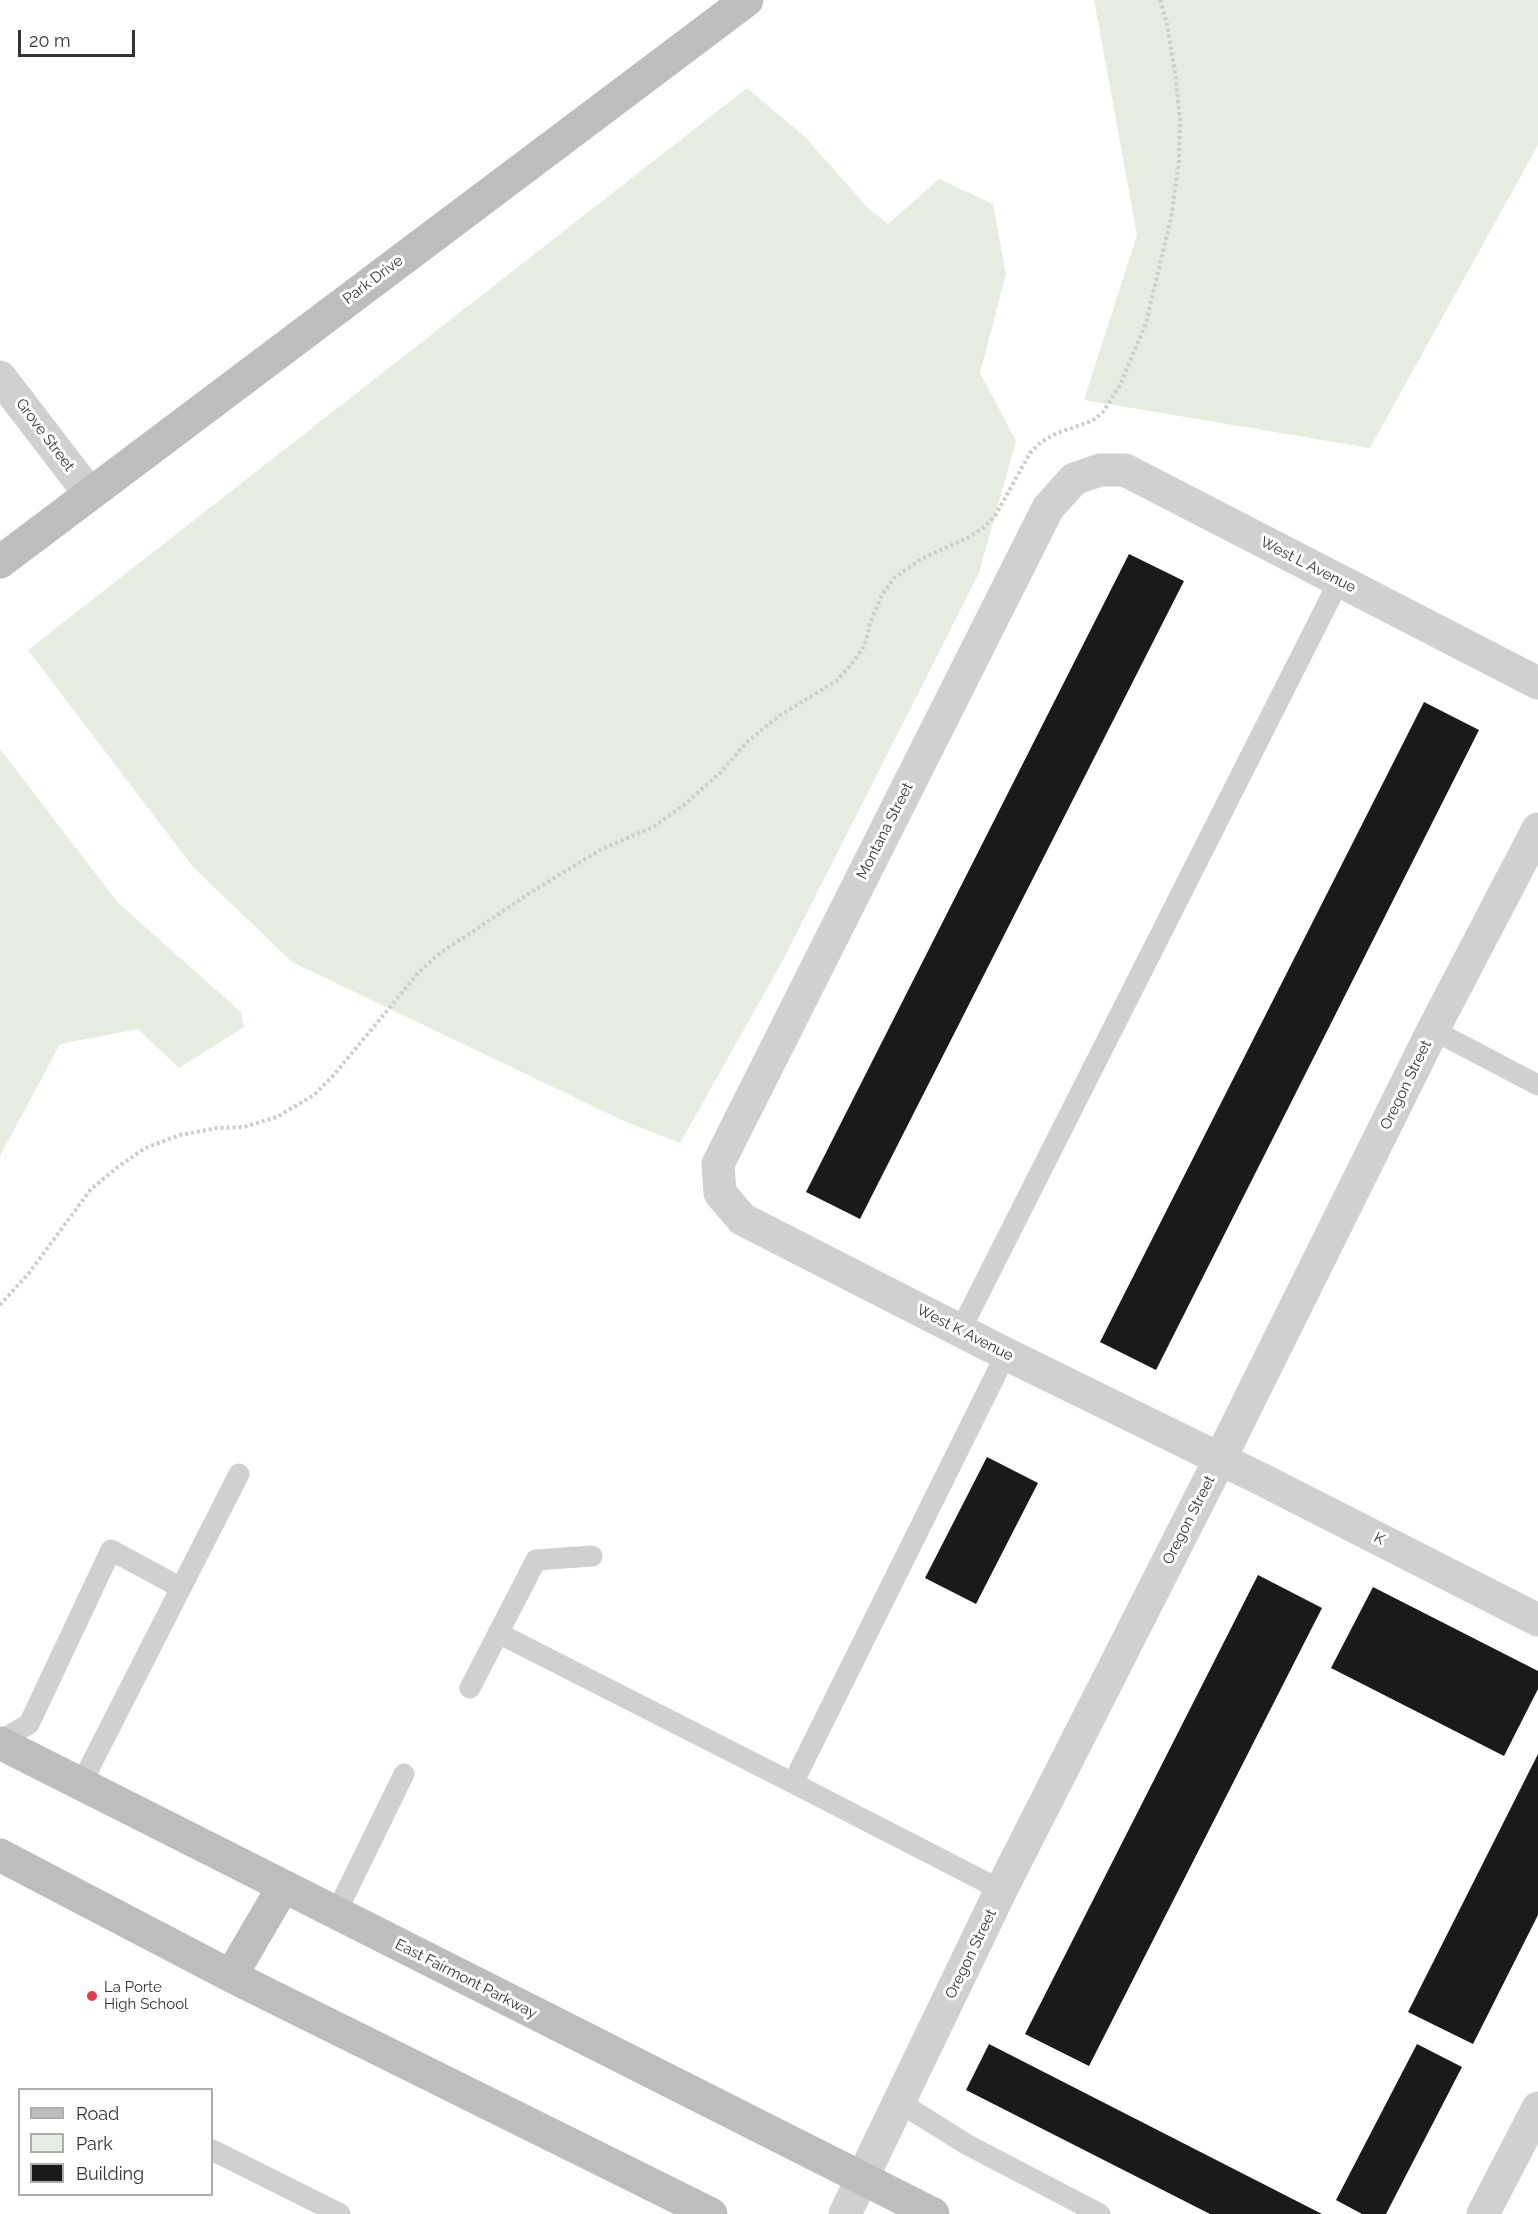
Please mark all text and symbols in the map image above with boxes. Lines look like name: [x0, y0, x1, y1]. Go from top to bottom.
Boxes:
scale bar: [21, 18, 138, 56]
text: 20 m: [29, 30, 71, 51]
street label: Park Drive: [340, 252, 406, 308]
street label: Grove Street: [12, 395, 78, 475]
street label: West L Avenue: [1257, 533, 1359, 597]
street label: Montana Street: [853, 780, 917, 882]
street label: Oregon Street: [1377, 1037, 1435, 1133]
street label: West K Avenue: [914, 1301, 1016, 1365]
street label: Oregon Street: [1159, 1473, 1219, 1567]
street label: K: [1371, 1529, 1387, 1549]
street label: Oregon Street: [942, 1906, 1000, 2002]
street label: East Fairmont Parkway: [392, 1935, 540, 2023]
place label: La Porte High School: [104, 1978, 188, 2013]
marker: La Porte High School: [85, 1989, 99, 2003]
legend: [18, 2088, 213, 2196]
text: Road: [76, 2103, 119, 2124]
text: Park: [76, 2133, 113, 2154]
text: Building: [76, 2163, 144, 2184]

